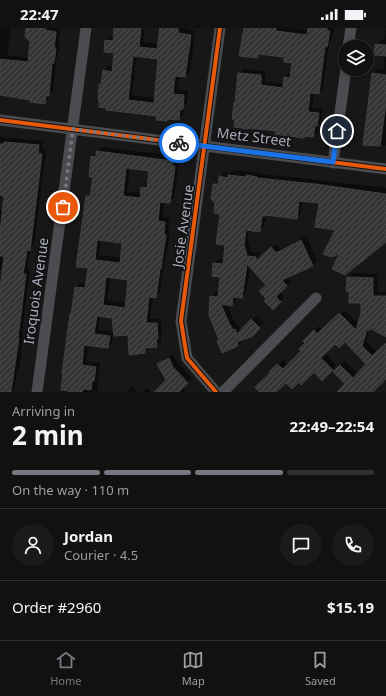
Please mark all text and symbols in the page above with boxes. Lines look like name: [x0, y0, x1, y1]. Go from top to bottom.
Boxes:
text: 22:47: [20, 4, 59, 24]
map controls: [338, 40, 374, 76]
button: layers: [338, 40, 374, 76]
pin: [320, 114, 354, 148]
icon: home: [326, 120, 348, 142]
courier: [159, 123, 199, 163]
street label: Metz Street: [216, 123, 292, 151]
icon: bike: [168, 132, 190, 154]
street label: Josie Avenue: [167, 183, 198, 270]
pin: [46, 190, 80, 224]
icon: bag: [52, 196, 74, 218]
street label: Iroquois Avenue: [19, 236, 52, 346]
text: Arriving in: [12, 402, 75, 420]
text: 22:49–22:54: [289, 416, 374, 436]
text: 2 min: [12, 417, 84, 453]
text: On the way · 110 m: [12, 481, 129, 499]
button: person: [12, 524, 54, 566]
button: chat: [280, 524, 322, 566]
button: phone: [332, 524, 374, 566]
text: Jordan: [64, 526, 113, 546]
text: Courier · 4.5: [64, 546, 138, 564]
text: Order #2960: [12, 597, 101, 617]
text: $15.19: [327, 597, 374, 617]
tab: Home: [50, 649, 81, 688]
tab: Map: [182, 649, 205, 688]
tab: Saved: [305, 649, 336, 688]

